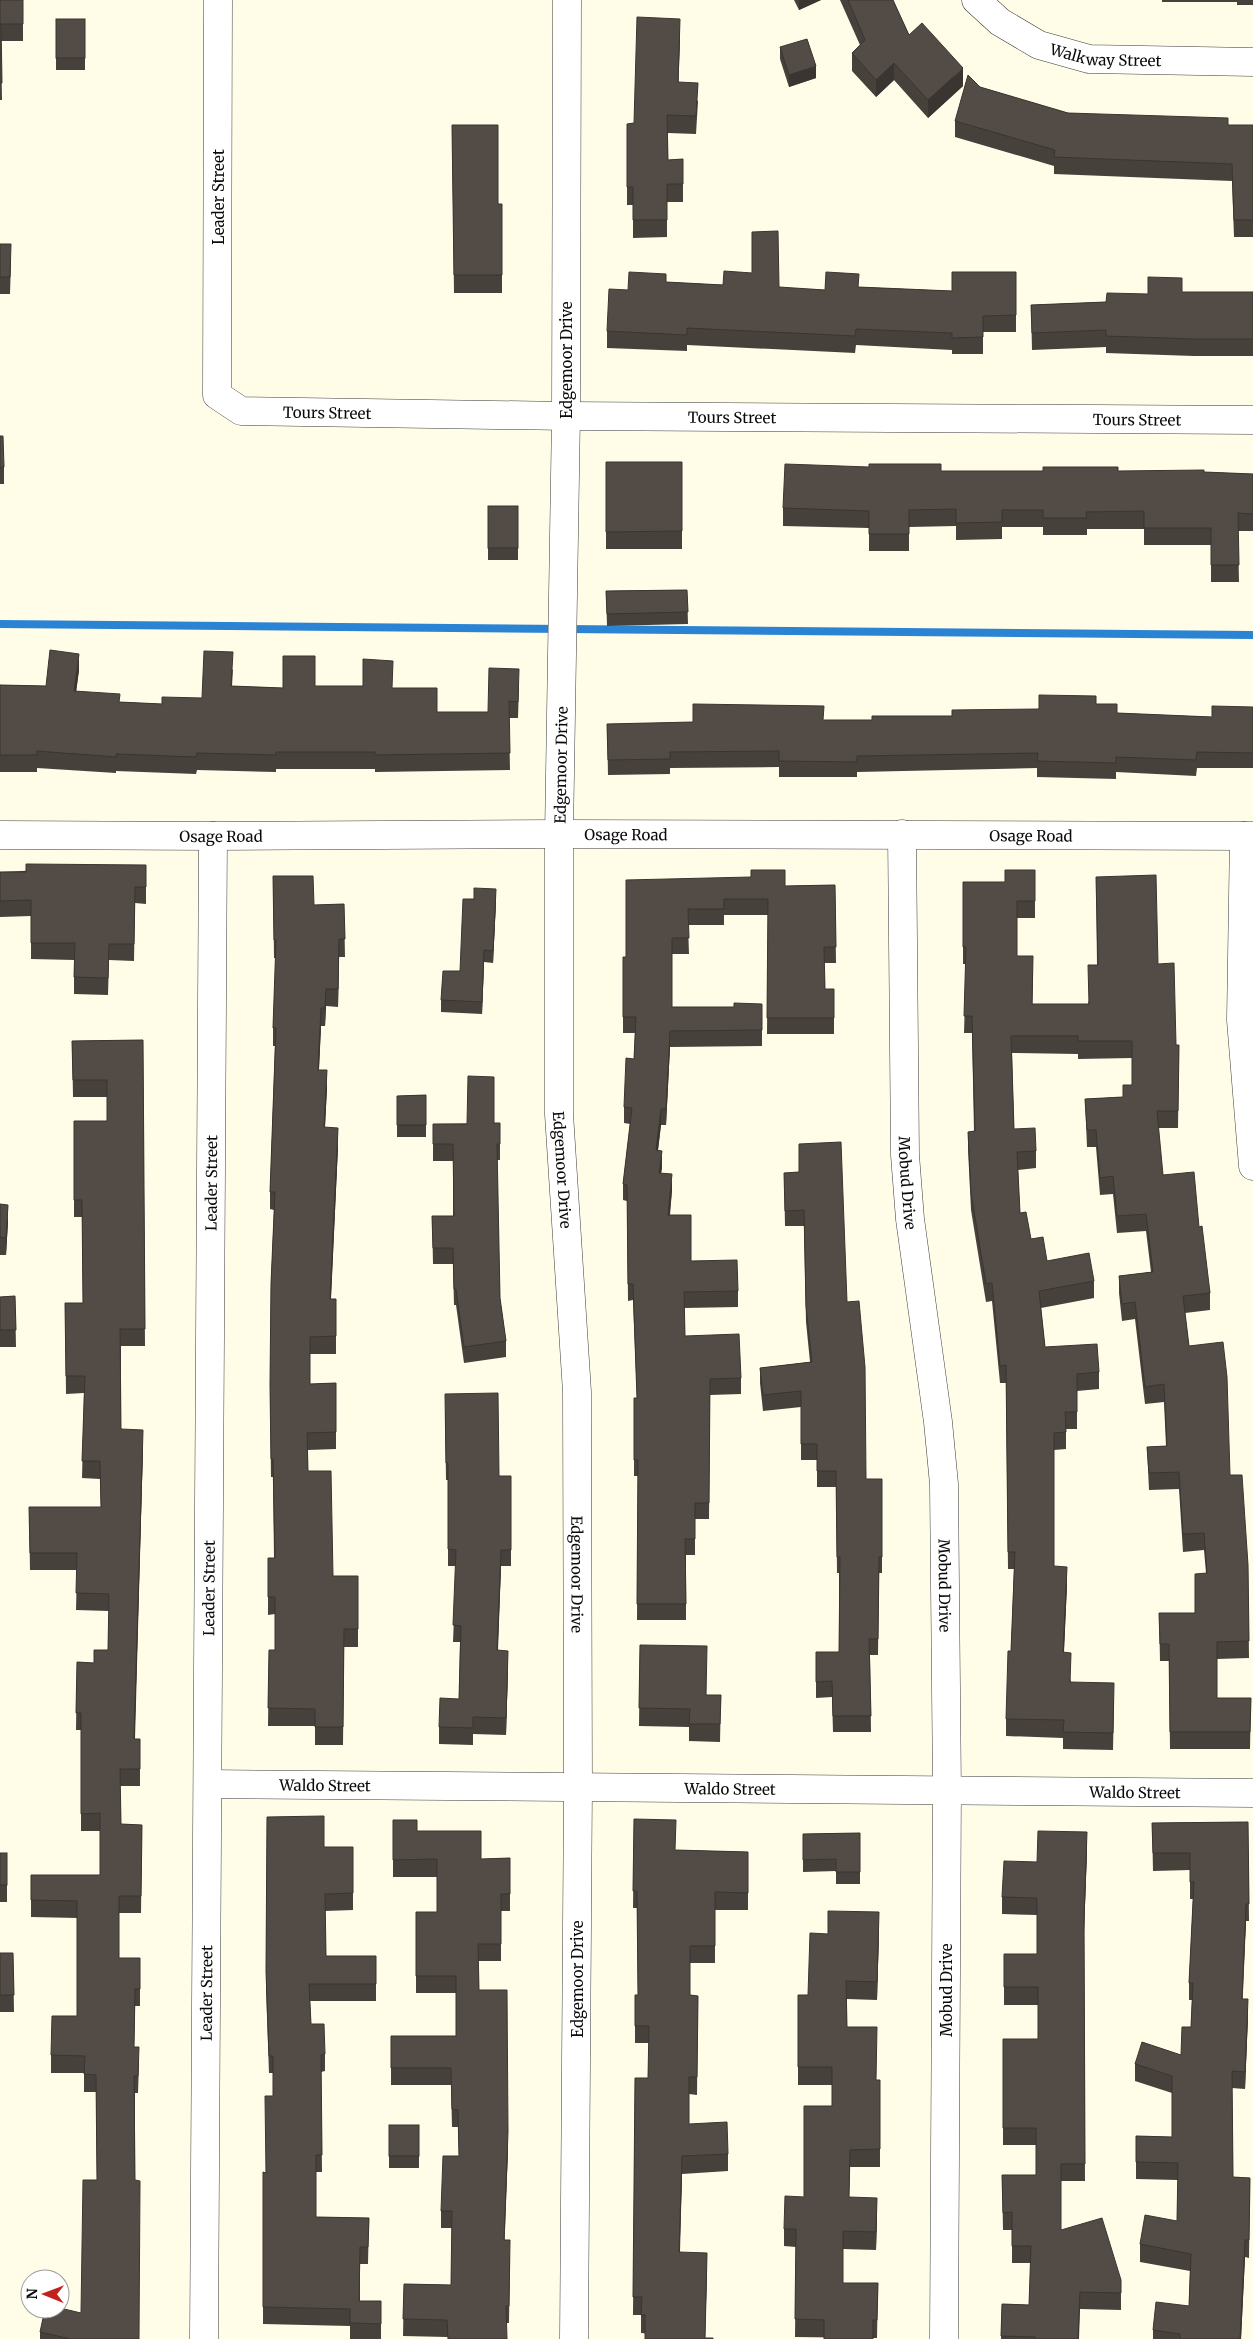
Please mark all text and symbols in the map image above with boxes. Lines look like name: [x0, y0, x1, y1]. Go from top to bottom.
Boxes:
street label: Walkway Street: [1047, 39, 1162, 70]
street label: Leader Street: [209, 149, 228, 245]
street label: Edgemoor Drive: [557, 301, 576, 419]
street label: Tours Street: [283, 402, 372, 423]
street label: Tours Street: [688, 407, 777, 427]
street label: Tours Street: [1093, 410, 1182, 429]
street label: Edgemoor Drive: [550, 706, 572, 824]
street label: Osage Road: [584, 825, 668, 844]
street label: Osage Road: [179, 826, 263, 846]
street label: Osage Road: [989, 826, 1073, 845]
street label: Edgemoor Drive: [549, 1111, 576, 1229]
street label: Leader Street: [201, 1135, 221, 1231]
street label: Mobud Drive: [895, 1136, 921, 1231]
street label: Edgemoor Drive: [568, 1516, 587, 1633]
street label: Mobud Drive: [935, 1539, 955, 1633]
street label: Leader Street: [199, 1540, 218, 1636]
street label: Waldo Street: [278, 1775, 371, 1795]
street label: Waldo Street: [683, 1779, 776, 1798]
street label: Waldo Street: [1088, 1782, 1181, 1802]
street label: Edgemoor Drive: [568, 1920, 587, 2038]
street label: Mobud Drive: [937, 1943, 956, 2037]
street label: Leader Street: [196, 1945, 216, 2041]
north arrow: [20, 2269, 70, 2319]
text: N: [23, 2288, 41, 2299]

